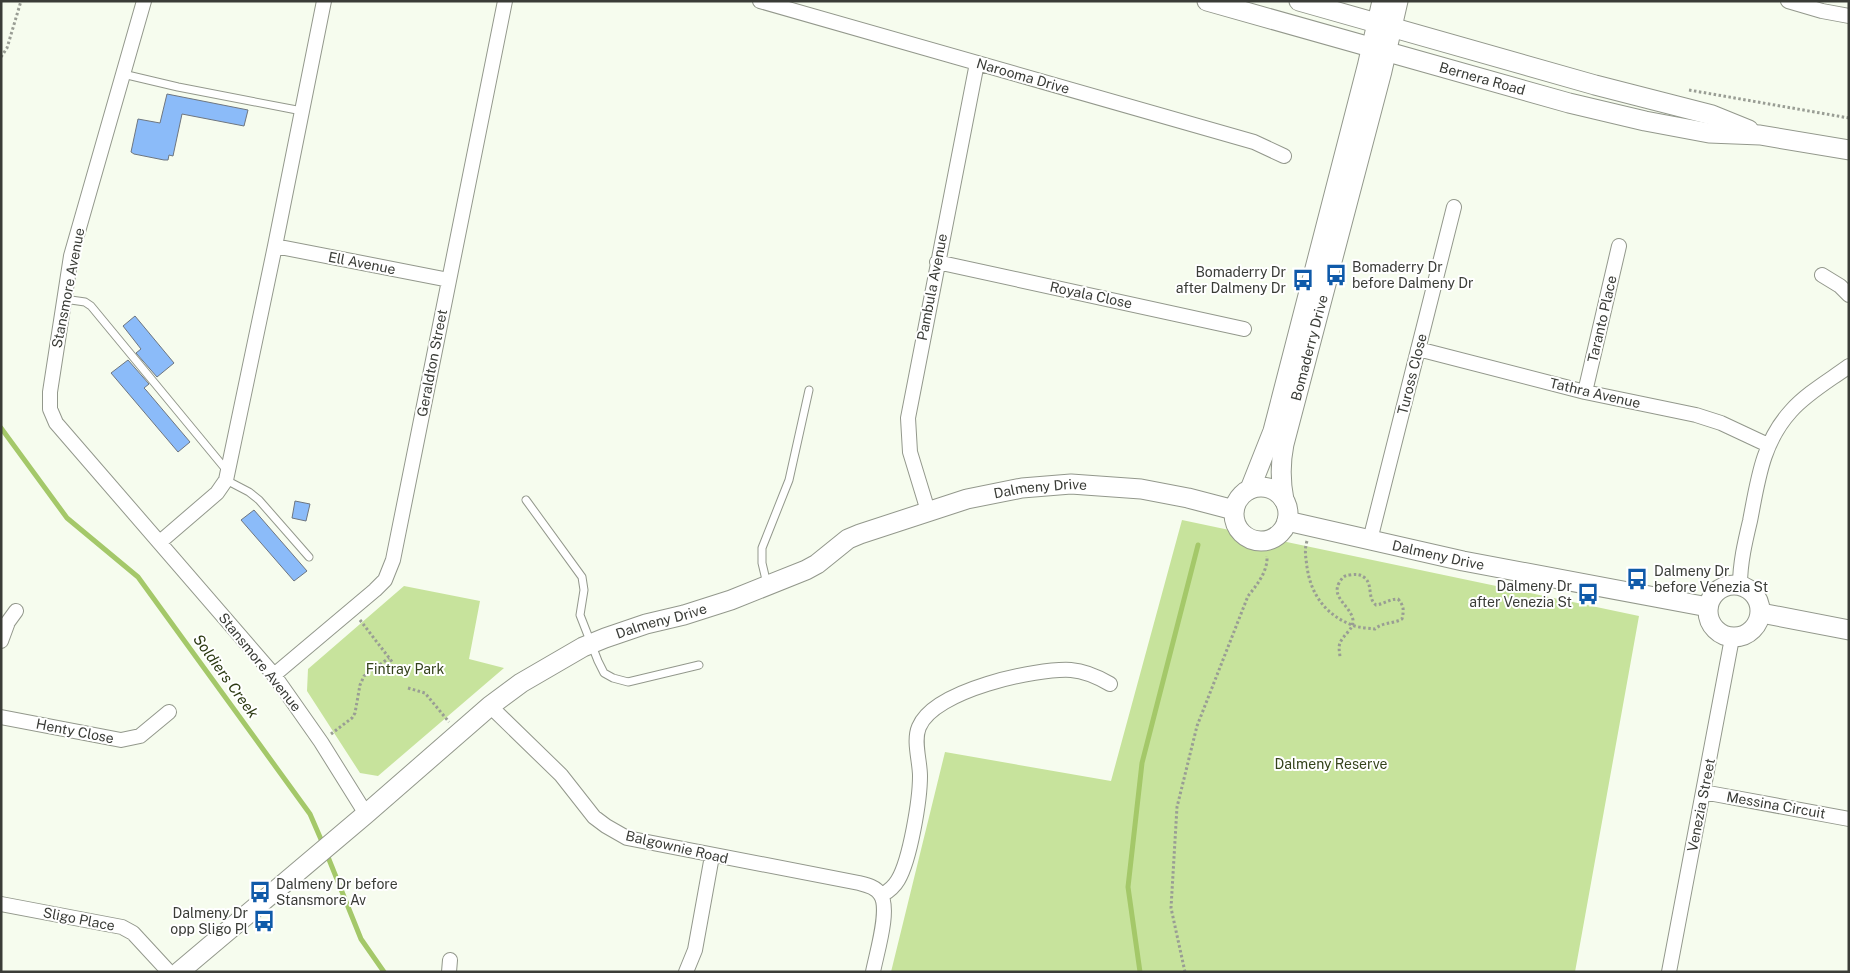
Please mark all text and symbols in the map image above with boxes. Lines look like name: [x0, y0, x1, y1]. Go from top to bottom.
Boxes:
street label: Narooma Drive: [975, 55, 1071, 97]
street label: Bernera Road: [1438, 59, 1527, 98]
street label: Stansmore Avenue: [49, 227, 88, 349]
street label: Pambula Avenue: [914, 232, 950, 342]
street label: Ell Avenue: [327, 249, 397, 277]
place label: Bomaderry Dr before Dalmeny Dr: [1352, 259, 1474, 291]
bus stop icon: Bomaderry Dr before Dalmeny Dr: [1323, 262, 1349, 288]
place label: Bomaderry Dr after Dalmeny Dr: [1176, 264, 1286, 296]
bus stop icon: Bomaderry Dr after Dalmeny Dr: [1290, 267, 1316, 293]
street label: Taranto Place: [1584, 274, 1620, 364]
street label: Royala Close: [1048, 278, 1134, 312]
street label: Bomaderry Drive: [1288, 293, 1331, 402]
street label: Geraldton Street: [414, 308, 450, 418]
street label: Tuross Close: [1394, 332, 1430, 416]
street label: Tathra Avenue: [1548, 375, 1642, 411]
street label: Dalmeny Drive: [992, 476, 1088, 501]
street label: Dalmeny Drive: [1391, 537, 1486, 573]
place label: Dalmeny Dr before Venezia St: [1654, 563, 1768, 595]
bus stop icon: Dalmeny Dr before Venezia St: [1624, 566, 1650, 592]
place label: Dalmeny Dr after Venezia St: [1469, 578, 1572, 610]
bus stop icon: Dalmeny Dr after Venezia St: [1575, 581, 1601, 607]
street label: Dalmeny Drive: [613, 600, 709, 642]
street label: Stansmore Avenue: [215, 610, 305, 715]
water label: Soldiers Creek: [190, 631, 263, 722]
park label: Fintray Park: [366, 661, 444, 677]
street label: Henty Close: [35, 716, 115, 746]
park label: Dalmeny Reserve: [1274, 756, 1388, 772]
street label: Venezia Street: [1684, 757, 1718, 853]
street label: Messina Circuit: [1725, 788, 1827, 822]
street label: Balgownie Road: [624, 827, 730, 867]
place label: Dalmeny Dr before Stansmore Av: [276, 876, 398, 908]
bus stop icon: Dalmeny Dr before Stansmore Av: [247, 879, 273, 905]
street label: Sligo Place: [42, 904, 116, 934]
place label: Dalmeny Dr opp Sligo Pl: [170, 905, 248, 937]
bus stop icon: Dalmeny Dr opp Sligo Pl: [251, 908, 277, 934]

